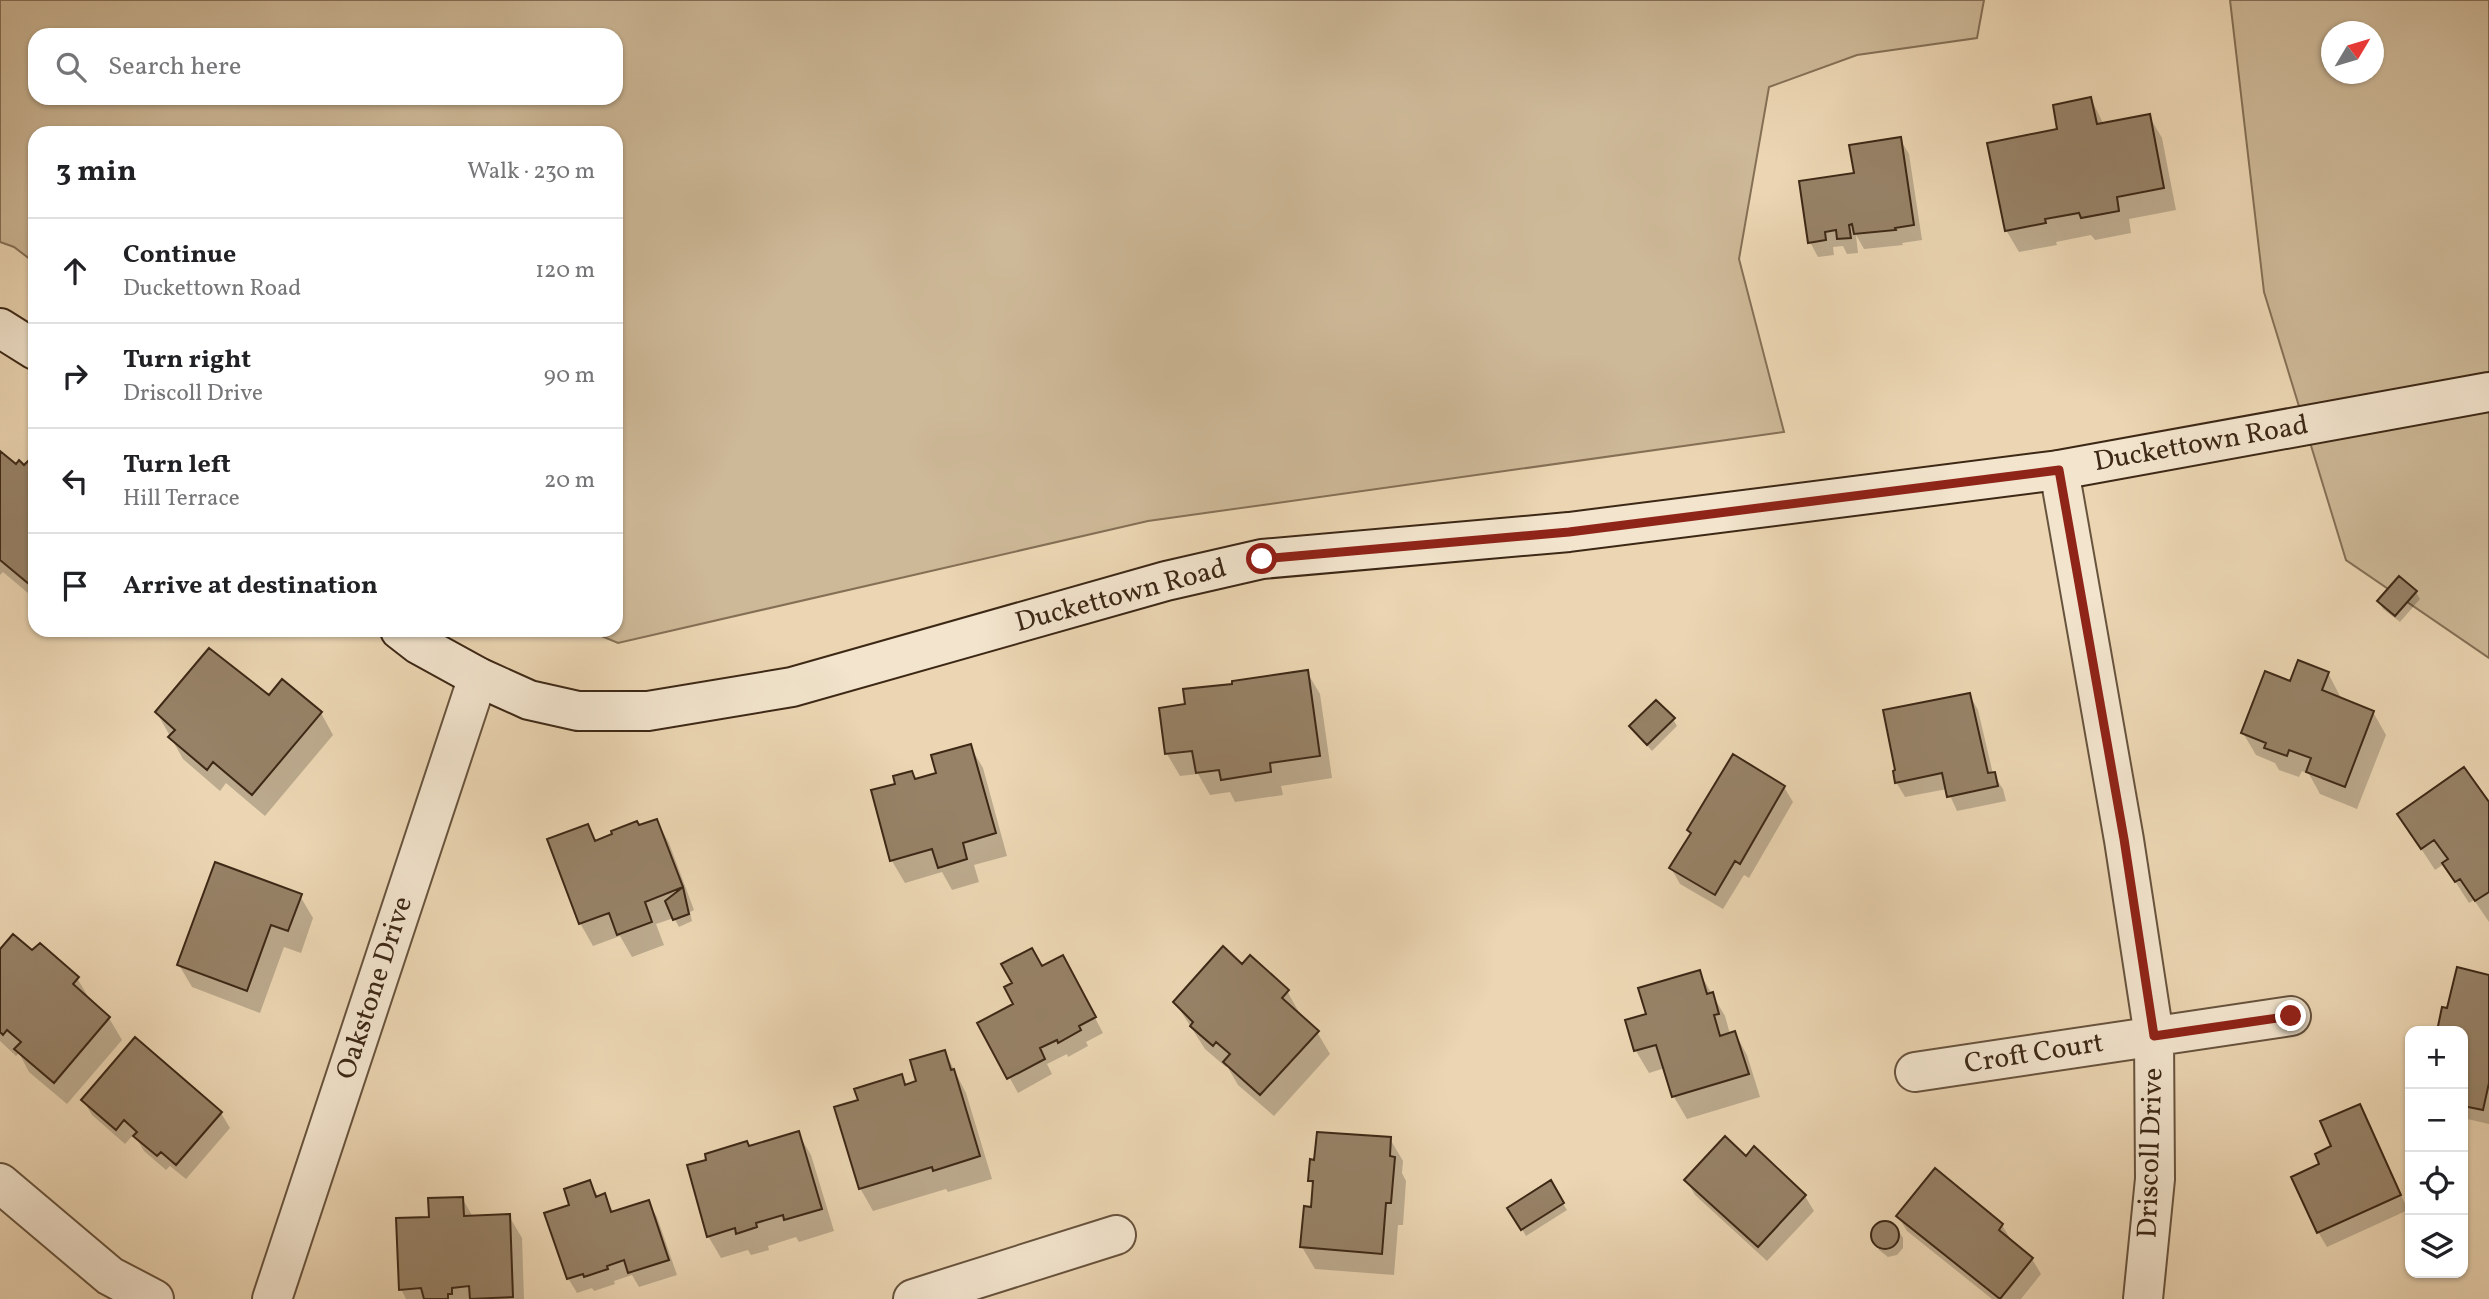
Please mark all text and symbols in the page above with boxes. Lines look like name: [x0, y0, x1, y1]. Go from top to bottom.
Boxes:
north arrow: [2321, 21, 2384, 84]
search box: [28, 28, 623, 105]
icon: search: [52, 48, 90, 86]
text: Search here: [108, 49, 241, 85]
text: 3 min: [56, 151, 137, 193]
text: Walk · 230 m: [467, 156, 595, 188]
text: Continue: [123, 237, 236, 273]
icon: ahead: [56, 252, 94, 290]
text: 120 m: [535, 255, 595, 287]
text: Duckettown Road: [123, 273, 301, 305]
text: Turn right: [123, 342, 251, 378]
icon: right: [56, 357, 94, 395]
text: 90 m: [544, 360, 595, 392]
text: Driscoll Drive: [123, 378, 263, 410]
street label: Duckettown Road: [2091, 406, 2311, 482]
text: Turn left: [123, 447, 231, 483]
icon: left: [56, 462, 94, 500]
text: 20 m: [544, 465, 595, 497]
text: Hill Terrace: [123, 483, 240, 515]
route start: [1246, 543, 1277, 574]
street label: Duckettown Road: [1011, 549, 1231, 643]
icon: arrive: [56, 567, 94, 605]
text: Arrive at destination: [123, 568, 378, 604]
street label: Oakstone Drive: [327, 892, 423, 1084]
route end: [2275, 1000, 2306, 1031]
street label: Croft Court: [1962, 1024, 2106, 1084]
map controls: [2405, 1026, 2468, 1278]
button: +: [2405, 1026, 2468, 1089]
street label: Driscoll Drive: [2129, 1067, 2173, 1239]
button: −: [2405, 1089, 2468, 1152]
button: locate: [2405, 1152, 2468, 1215]
button: layers: [2405, 1215, 2468, 1278]

